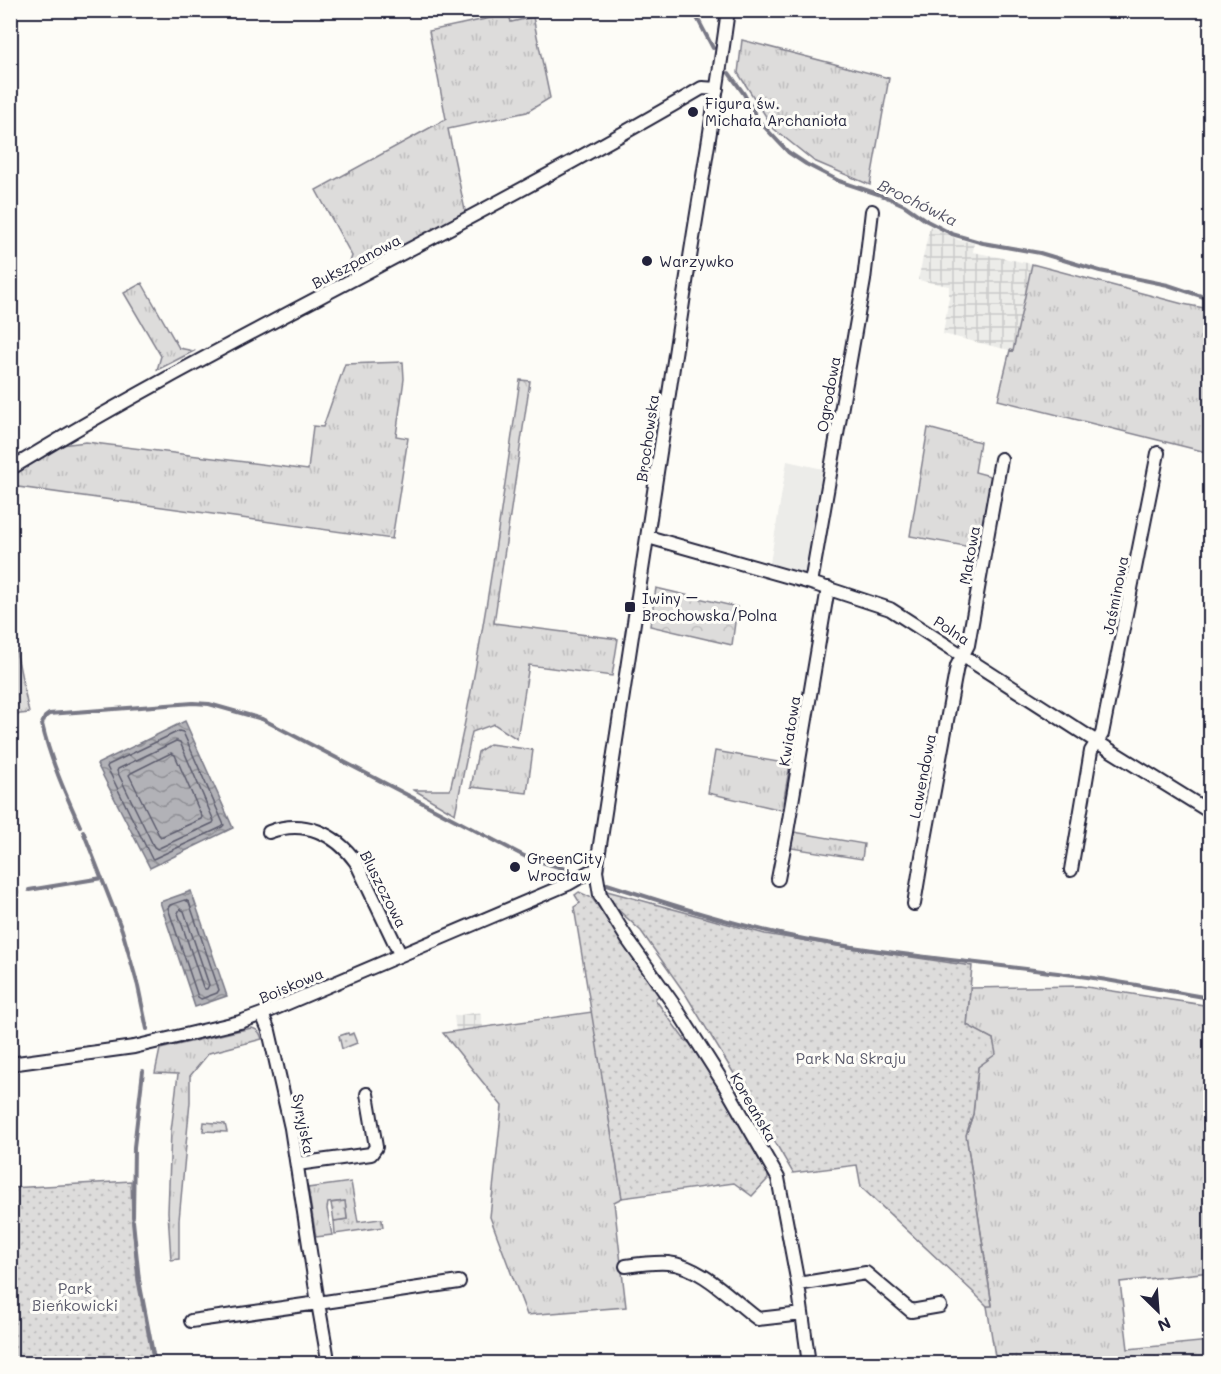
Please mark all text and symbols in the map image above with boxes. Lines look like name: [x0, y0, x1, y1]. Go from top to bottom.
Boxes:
place label: Figura św. Michała Archanioła: [705, 93, 847, 130]
marker: Figura św. Michała Archanioła: [686, 105, 700, 119]
water label: Brochówka: [875, 174, 961, 230]
street label: Bukszpanowa: [308, 229, 404, 293]
place label: Warzywko: [659, 251, 734, 271]
marker: Warzywko: [640, 254, 654, 268]
street label: Ogrodowa: [812, 355, 844, 433]
street label: Brochowska: [631, 393, 663, 483]
street label: Makowa: [954, 524, 984, 586]
street label: Jaśminowa: [1098, 554, 1132, 636]
place label: Iwiny – Brochowska/Polna: [642, 588, 778, 625]
marker: Iwiny – Brochowska/Polna: [623, 600, 637, 614]
street label: Polna: [930, 611, 974, 649]
street label: Kwiatowa: [774, 694, 804, 768]
street label: Lawendowa: [904, 732, 940, 820]
street label: Bluszczowa: [356, 847, 412, 931]
place label: GreenCity Wrocław: [527, 848, 602, 885]
marker: GreenCity Wrocław: [508, 860, 522, 874]
street label: Boiskowa: [256, 963, 326, 1007]
park label: Park Na Skraju: [796, 1048, 906, 1068]
street label: Koreańska: [726, 1069, 782, 1145]
street label: Syryjska: [288, 1092, 320, 1156]
park label: Park Bieńkowicki: [32, 1278, 118, 1315]
north arrow: [1128, 1281, 1188, 1341]
text: N: [1155, 1313, 1174, 1337]

